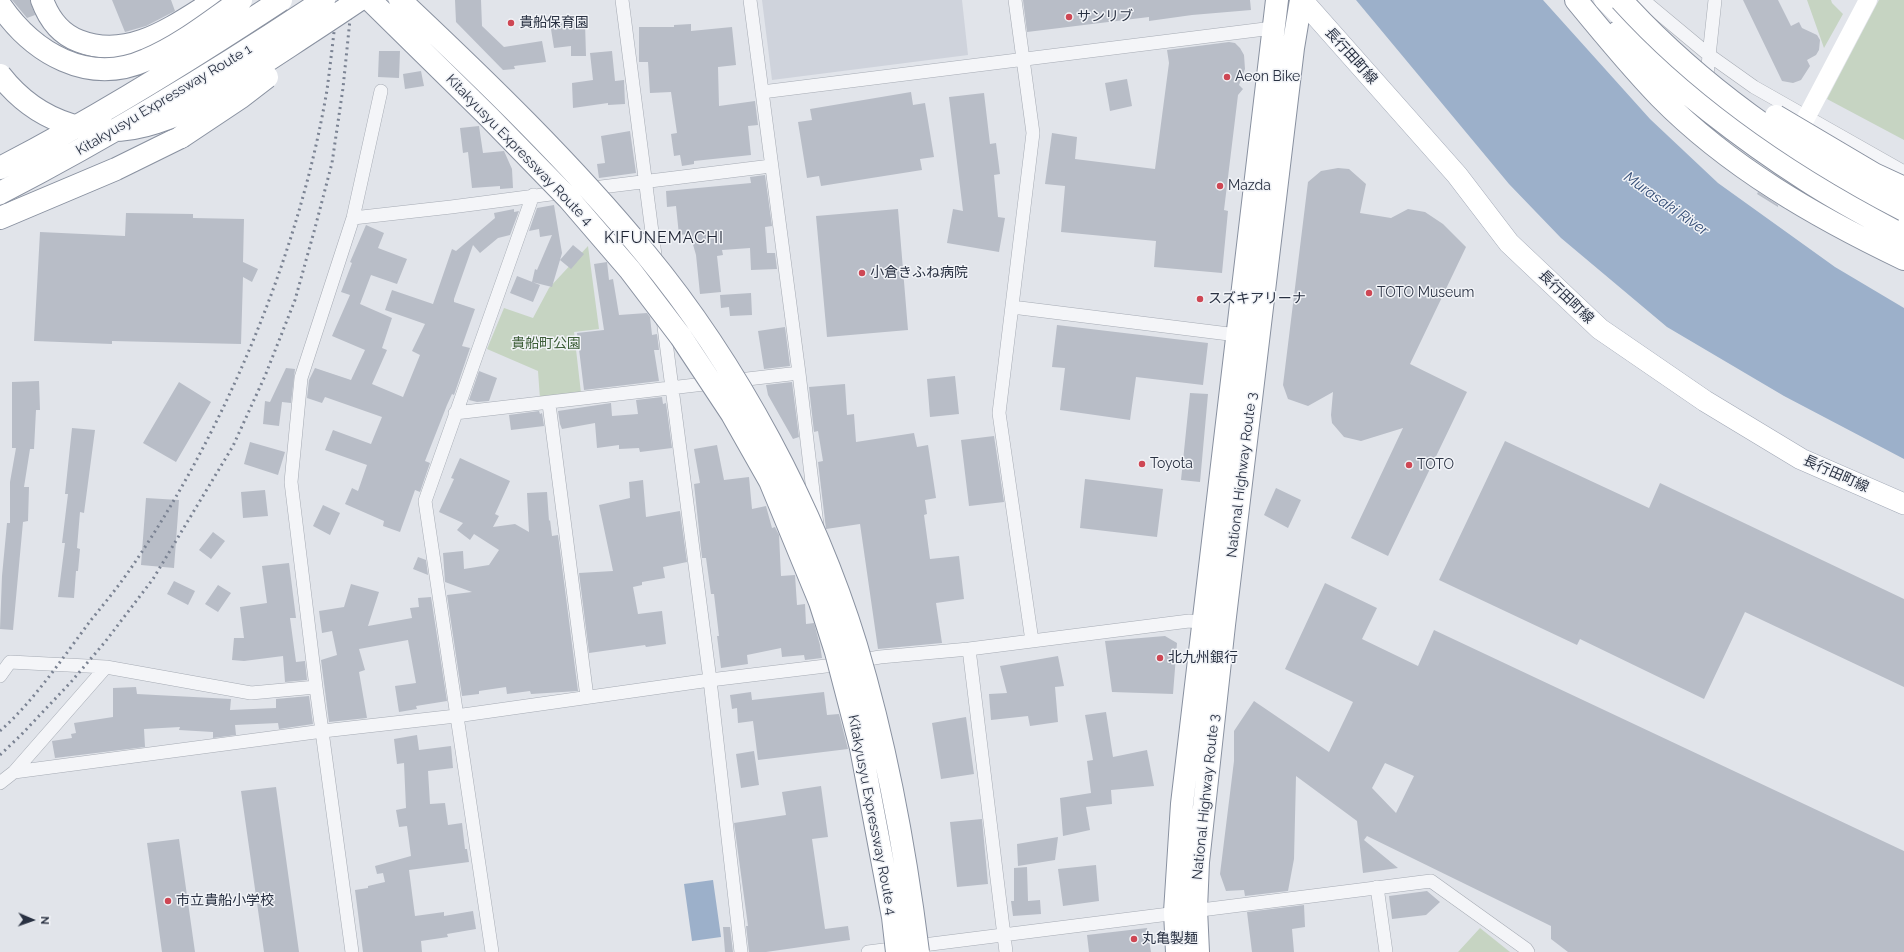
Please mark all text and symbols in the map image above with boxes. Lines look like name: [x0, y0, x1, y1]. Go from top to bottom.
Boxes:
place label: サンリブ: [1077, 9, 1133, 25]
marker: サンリブ: [1064, 12, 1074, 22]
place label: 貴船保育園: [519, 15, 589, 31]
marker: 貴船保育園: [506, 18, 516, 28]
street label: 長行田町線: [1321, 24, 1381, 88]
street label: Kitakyusyu Expressway Route 1: [73, 41, 255, 159]
place label: Aeon Bike: [1235, 69, 1300, 85]
street label: Kitakyusyu Expressway Route 4: [442, 71, 596, 229]
marker: Aeon Bike: [1222, 72, 1232, 82]
water label: Murasaki River: [1620, 168, 1712, 240]
place label: Mazda: [1228, 178, 1271, 194]
marker: Mazda: [1215, 181, 1225, 191]
district label: KIFUNEMACHI: [604, 228, 724, 248]
place label: 小倉きふね病院: [870, 265, 968, 281]
street label: 長行田町線: [1535, 267, 1597, 327]
marker: 小倉きふね病院: [857, 268, 867, 278]
place label: TOTO Museum: [1377, 285, 1474, 301]
marker: TOTO Museum: [1364, 288, 1374, 298]
place label: スズキアリーナ: [1208, 291, 1306, 307]
marker: スズキアリーナ: [1195, 294, 1205, 304]
park label: 貴船町公園: [511, 336, 581, 352]
street label: National Highway Route 3: [1224, 391, 1260, 559]
street label: 長行田町線: [1801, 452, 1871, 496]
place label: Toyota: [1150, 456, 1193, 472]
place label: TOTO: [1417, 457, 1454, 473]
marker: Toyota: [1137, 459, 1147, 469]
marker: TOTO: [1404, 460, 1414, 470]
place label: 北九州銀行: [1168, 650, 1238, 666]
marker: 北九州銀行: [1155, 653, 1165, 663]
street label: Kitakyusyu Expressway Route 4: [844, 713, 900, 917]
street label: National Highway Route 3: [1189, 713, 1223, 881]
place label: 市立貴船小学校: [176, 893, 274, 909]
marker: 市立貴船小学校: [163, 896, 173, 906]
north arrow: [12, 900, 52, 940]
text: N: [38, 916, 51, 925]
place label: 丸亀製麺: [1142, 931, 1198, 947]
marker: 丸亀製麺: [1129, 934, 1139, 944]

